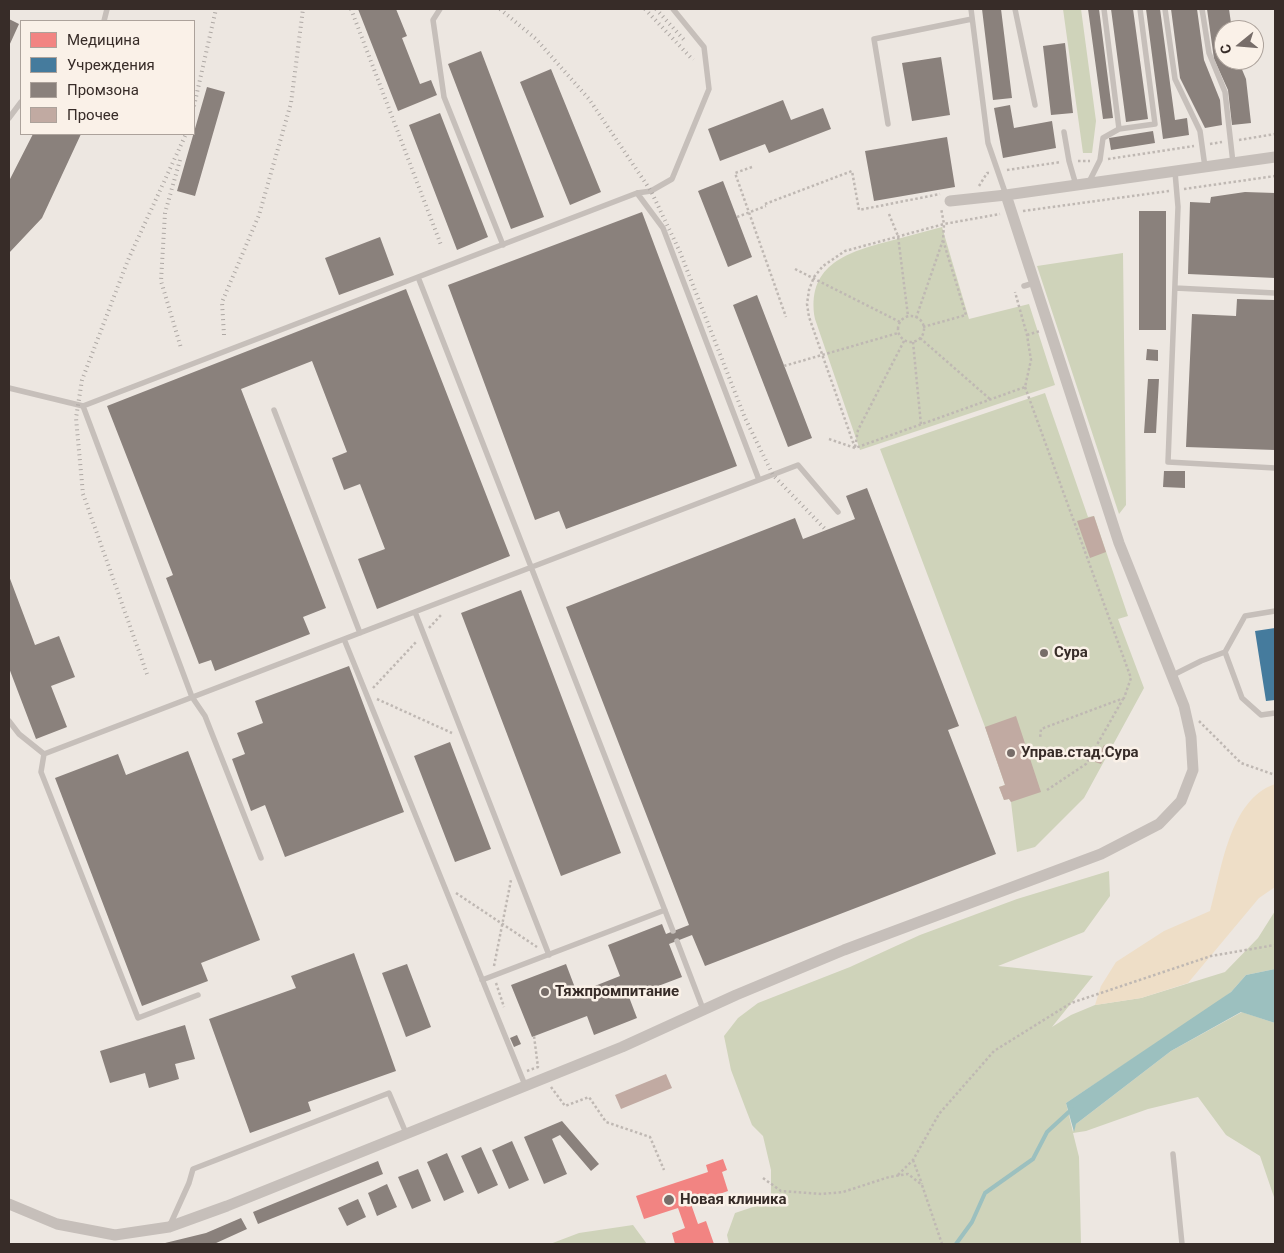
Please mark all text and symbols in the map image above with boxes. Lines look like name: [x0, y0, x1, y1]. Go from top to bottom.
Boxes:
legend: [20, 20, 195, 135]
north arrow: [1214, 20, 1264, 70]
text: Медицина: [67, 31, 140, 49]
text: С: [1217, 42, 1235, 56]
text: Учреждения: [67, 56, 155, 74]
text: Промзона: [67, 81, 139, 99]
text: Прочее: [67, 106, 119, 124]
place label: Сура: [1054, 644, 1088, 662]
marker: Сура: [1038, 647, 1050, 659]
place label: Управ.стад.Сура: [1021, 744, 1139, 762]
marker: Управ.стад.Сура: [1005, 747, 1017, 759]
place label: Тяжпромпитание: [555, 983, 679, 1001]
marker: Тяжпромпитание: [539, 986, 551, 998]
place label: Новая клиника: [680, 1191, 787, 1209]
marker: Новая клиника: [662, 1193, 676, 1207]

